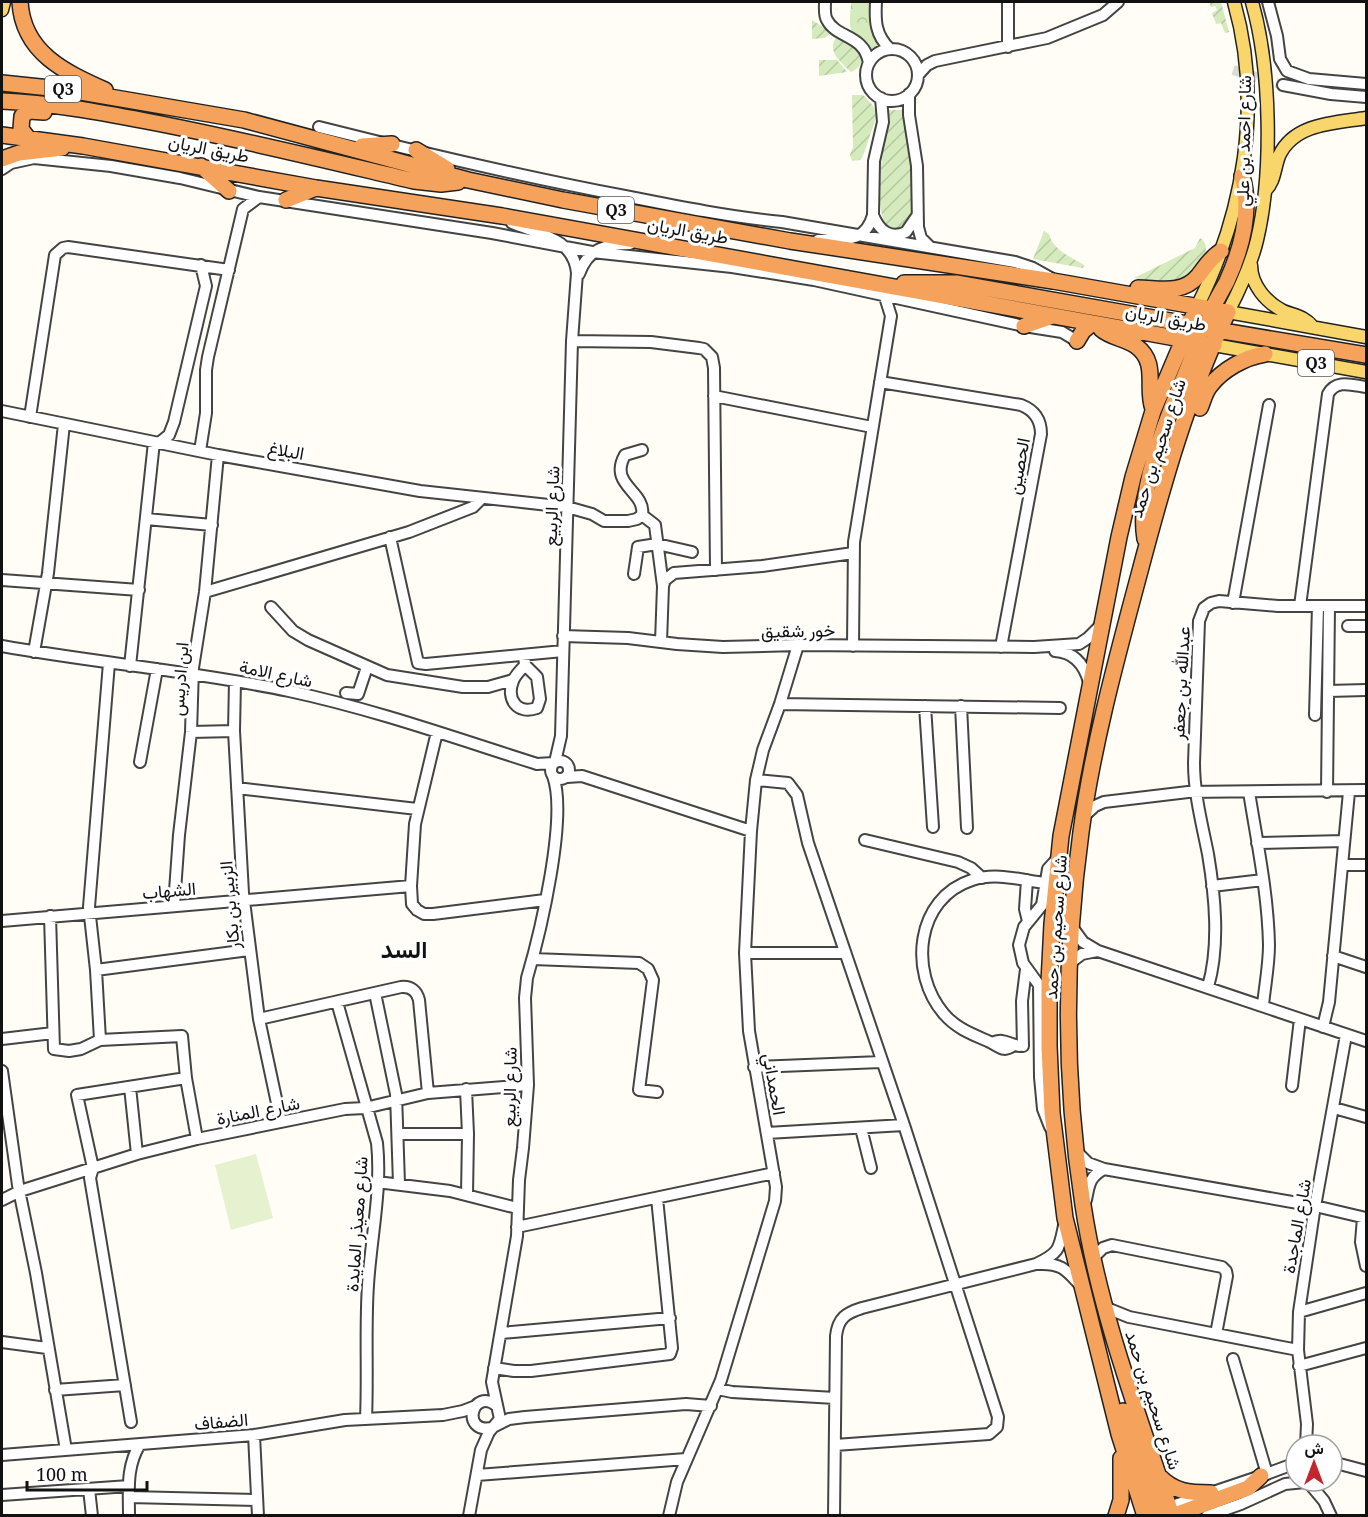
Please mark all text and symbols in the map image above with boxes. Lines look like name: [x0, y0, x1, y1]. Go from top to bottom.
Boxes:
street label: شارع احمد بن علي: [1230, 75, 1260, 207]
road number: Q3: [45, 76, 81, 102]
street label: طريق الريان: [167, 128, 251, 168]
road number: Q3: [598, 197, 634, 223]
street label: طريق الريان: [646, 211, 730, 249]
street label: طريق الريان: [1124, 298, 1208, 336]
road number: Q3: [1298, 350, 1334, 376]
street label: شارع سحيم بن حمد: [1123, 375, 1192, 521]
street label: البلاغ: [266, 435, 306, 466]
street label: الحصين: [1001, 436, 1035, 496]
street label: شارع الربيع: [538, 465, 565, 547]
street label: خور شقيق: [761, 617, 835, 643]
street label: عبدالله بن جعفر: [1165, 626, 1195, 741]
street label: ابن ادريس: [164, 641, 194, 717]
street label: شارع الامة: [237, 654, 315, 693]
street label: شارع سحيم بن حمد: [1038, 854, 1073, 1000]
street label: الزبير بن بكار: [213, 860, 245, 951]
street label: الشهاب: [141, 876, 197, 904]
district label: السد: [381, 932, 427, 965]
street label: شارع الربيع: [496, 1047, 523, 1127]
street label: الحمداني: [754, 1051, 792, 1118]
street label: شارع المنارة: [214, 1090, 302, 1131]
street label: شارع معيذر المايدة: [339, 1155, 374, 1293]
street label: شارع الماجدة: [1276, 1177, 1317, 1275]
street label: شارع سحيم بن حمد: [1119, 1327, 1188, 1473]
street label: الضفاف: [193, 1407, 249, 1435]
north arrow: [1284, 1433, 1344, 1493]
text: ش: [1304, 1437, 1324, 1459]
scale bar: [27, 1454, 147, 1492]
text: 100 m: [36, 1462, 88, 1486]

